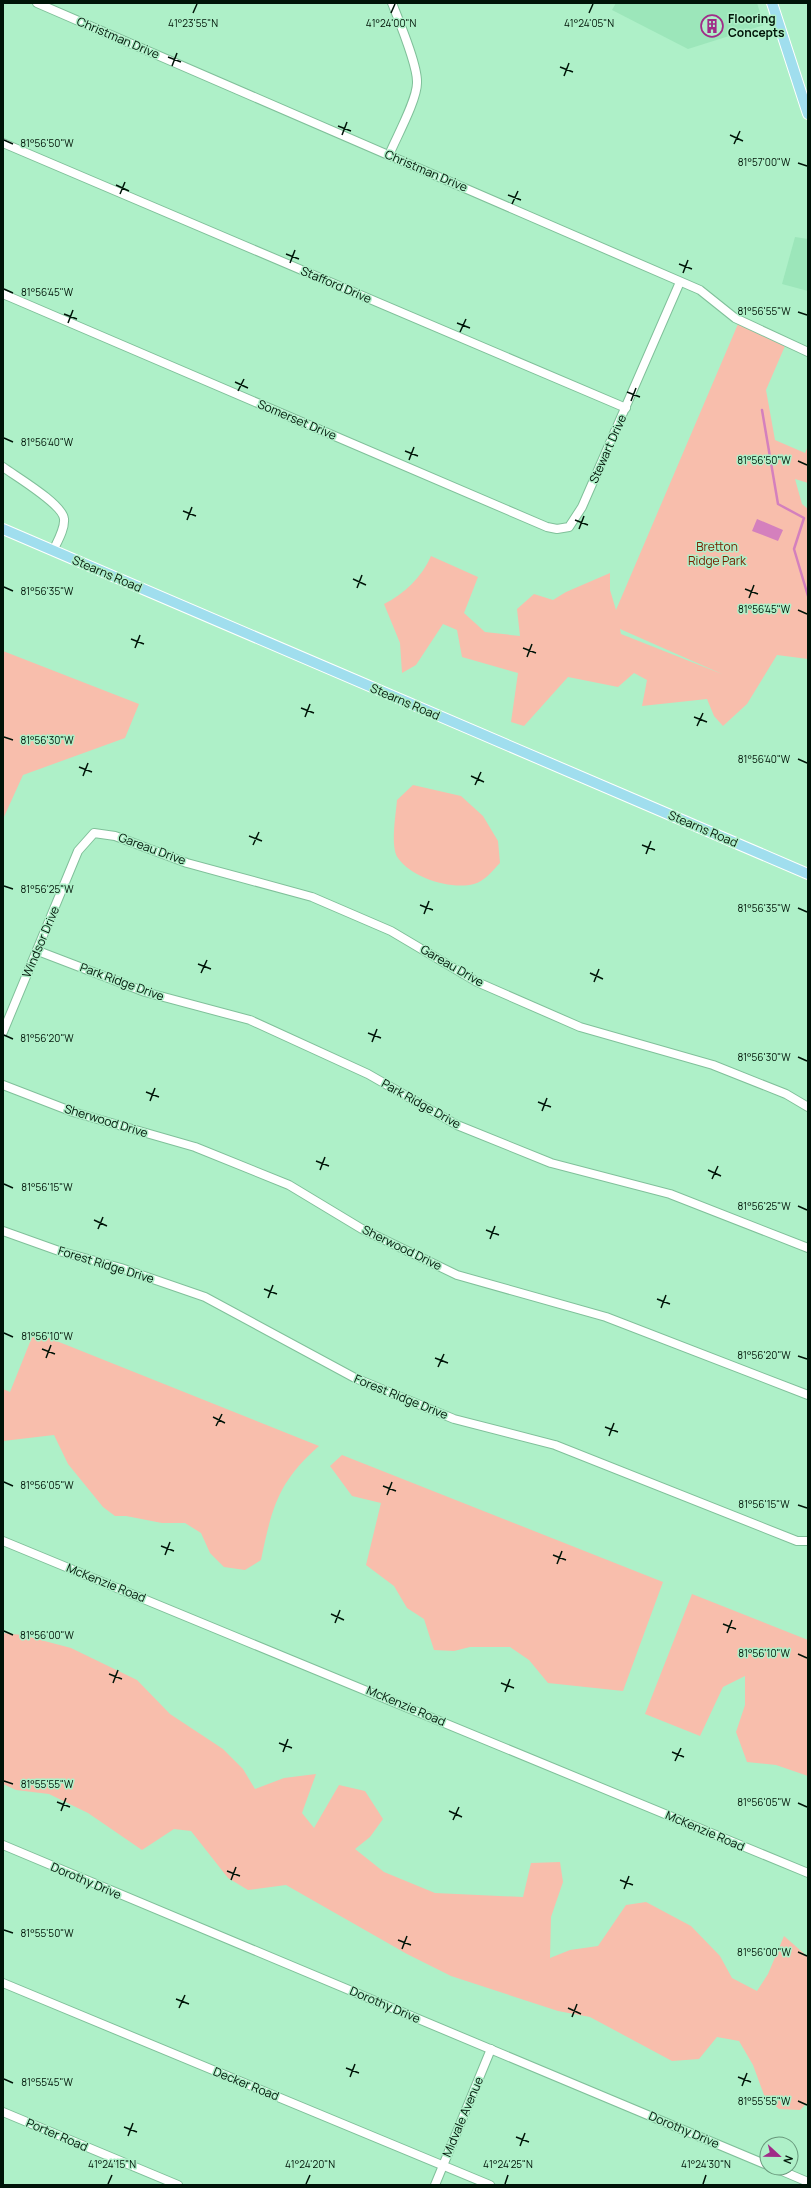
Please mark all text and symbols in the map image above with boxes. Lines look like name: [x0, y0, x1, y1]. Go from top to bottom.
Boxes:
place label: Flooring Concepts: [728, 10, 785, 41]
street label: Christman Drive: [74, 12, 162, 63]
building icon: Flooring Concepts: [699, 13, 725, 39]
text: 41°23'55"N: [168, 16, 218, 30]
text: 41°24'00"N: [366, 16, 416, 30]
text: 41°24'05"N: [564, 16, 614, 30]
text: 81°56'50"W: [20, 136, 74, 150]
street label: Christman Drive: [382, 145, 470, 196]
text: 81°57'00"W: [738, 155, 791, 169]
street label: Stafford Drive: [298, 262, 374, 307]
text: 81°56'45"W: [21, 285, 74, 299]
text: 81°56'55"W: [737, 304, 791, 318]
street label: Somerset Drive: [255, 395, 339, 444]
street label: Stewart Drive: [585, 412, 630, 486]
text: 81°56'40"W: [21, 435, 74, 449]
text: 81°56'50"W: [737, 453, 791, 467]
park label: Bretton Ridge Park: [688, 538, 747, 569]
street label: Stearns Road: [70, 551, 145, 596]
text: 81°56'35"W: [21, 584, 74, 598]
text: 81°56'45"W: [738, 602, 791, 616]
street label: Stearns Road: [368, 679, 443, 724]
text: 81°56'30"W: [20, 733, 74, 747]
text: 81°56'40"W: [738, 752, 791, 766]
street label: Stearns Road: [666, 806, 741, 851]
street label: Gareau Drive: [116, 828, 188, 869]
text: 81°56'25"W: [20, 882, 74, 896]
text: 81°56'35"W: [738, 901, 791, 915]
street label: Windsor Drive: [18, 903, 63, 980]
street label: Gareau Drive: [417, 941, 487, 991]
street label: Park Ridge Drive: [78, 958, 167, 1005]
text: 81°56'20"W: [20, 1031, 74, 1045]
text: 81°56'30"W: [737, 1050, 791, 1064]
street label: Park Ridge Drive: [378, 1075, 464, 1132]
street label: Sherwood Drive: [62, 1100, 150, 1141]
text: 81°56'15"W: [21, 1180, 73, 1194]
text: 81°56'25"W: [737, 1199, 791, 1213]
street label: Sherwood Drive: [360, 1221, 445, 1274]
street label: Forest Ridge Drive: [56, 1242, 156, 1287]
text: 81°56'10"W: [21, 1329, 73, 1343]
text: 81°56'20"W: [737, 1348, 791, 1362]
street label: Forest Ridge Drive: [352, 1370, 451, 1423]
text: 81°56'05"W: [20, 1478, 74, 1492]
text: 81°56'15"W: [738, 1497, 790, 1511]
street label: McKenzie Road: [64, 1559, 148, 1606]
text: 81°56'00"W: [20, 1628, 75, 1642]
text: 81°56'10"W: [738, 1646, 790, 1660]
street label: McKenzie Road: [364, 1681, 448, 1730]
text: 81°55'55"W: [21, 1777, 74, 1791]
text: 81°56'05"W: [737, 1795, 791, 1809]
street label: McKenzie Road: [663, 1806, 747, 1855]
street label: Dorothy Drive: [48, 1858, 124, 1903]
text: 81°55'50"W: [20, 1926, 74, 1940]
text: 81°56'00"W: [737, 1945, 792, 1959]
street label: Dorothy Drive: [347, 1982, 423, 2027]
street label: Decker Road: [211, 2063, 282, 2104]
street label: Midvale Avenue: [438, 2074, 487, 2160]
text: 81°55'45"W: [21, 2075, 73, 2089]
text: 81°55'55"W: [738, 2094, 791, 2108]
street label: Dorothy Drive: [646, 2107, 722, 2152]
street label: Porter Road: [24, 2114, 91, 2155]
north arrow: [759, 2136, 799, 2176]
text: N: [780, 2153, 797, 2166]
text: 41°24'15"N: [88, 2157, 136, 2171]
text: 41°24'20"N: [285, 2157, 335, 2171]
text: 41°24'25"N: [483, 2157, 533, 2171]
text: 41°24'30"N: [681, 2157, 731, 2171]

